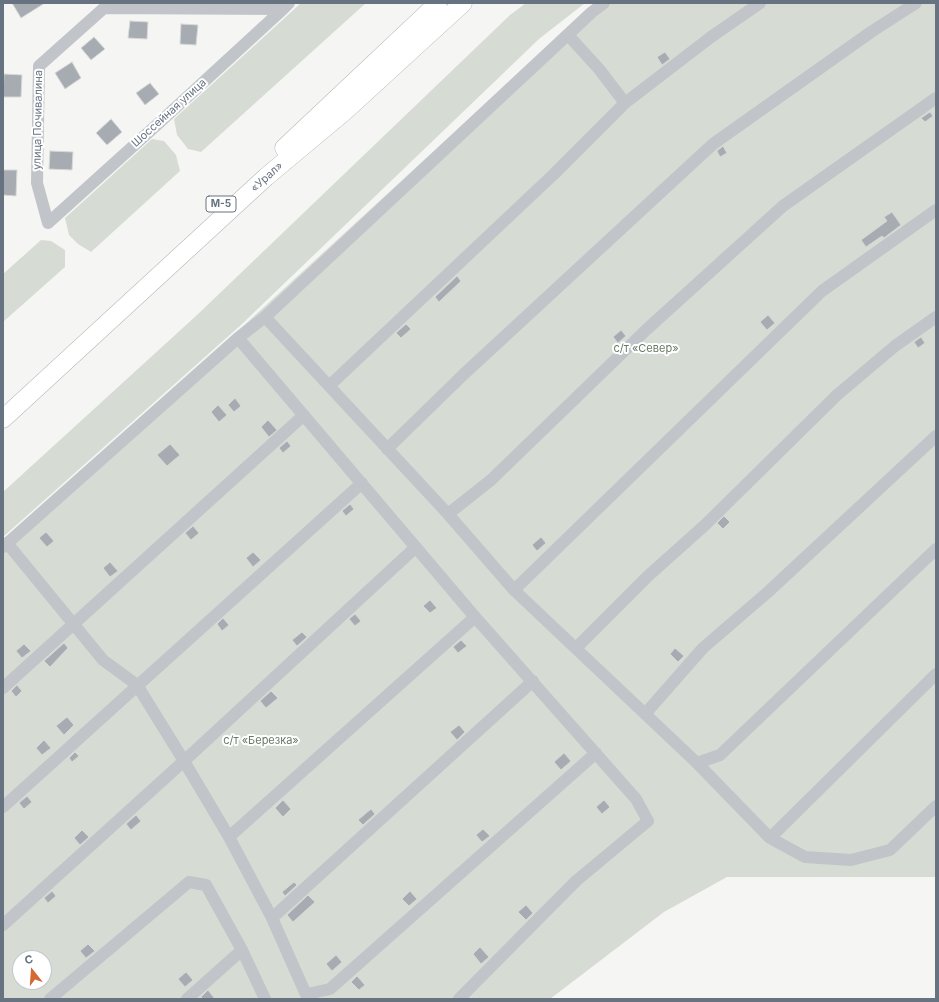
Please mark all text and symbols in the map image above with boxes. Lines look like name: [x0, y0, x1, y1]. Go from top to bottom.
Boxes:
street label: улица Почивалина: [31, 70, 45, 170]
street label: Шоссейная улица: [129, 76, 209, 150]
street label: «Урал»: [248, 159, 286, 195]
road number: М-5: [206, 196, 236, 212]
park label: с/т «Север»: [613, 342, 679, 356]
park label: с/т «Березка»: [223, 734, 299, 748]
north arrow: [12, 950, 52, 990]
text: С: [23, 952, 35, 967]

